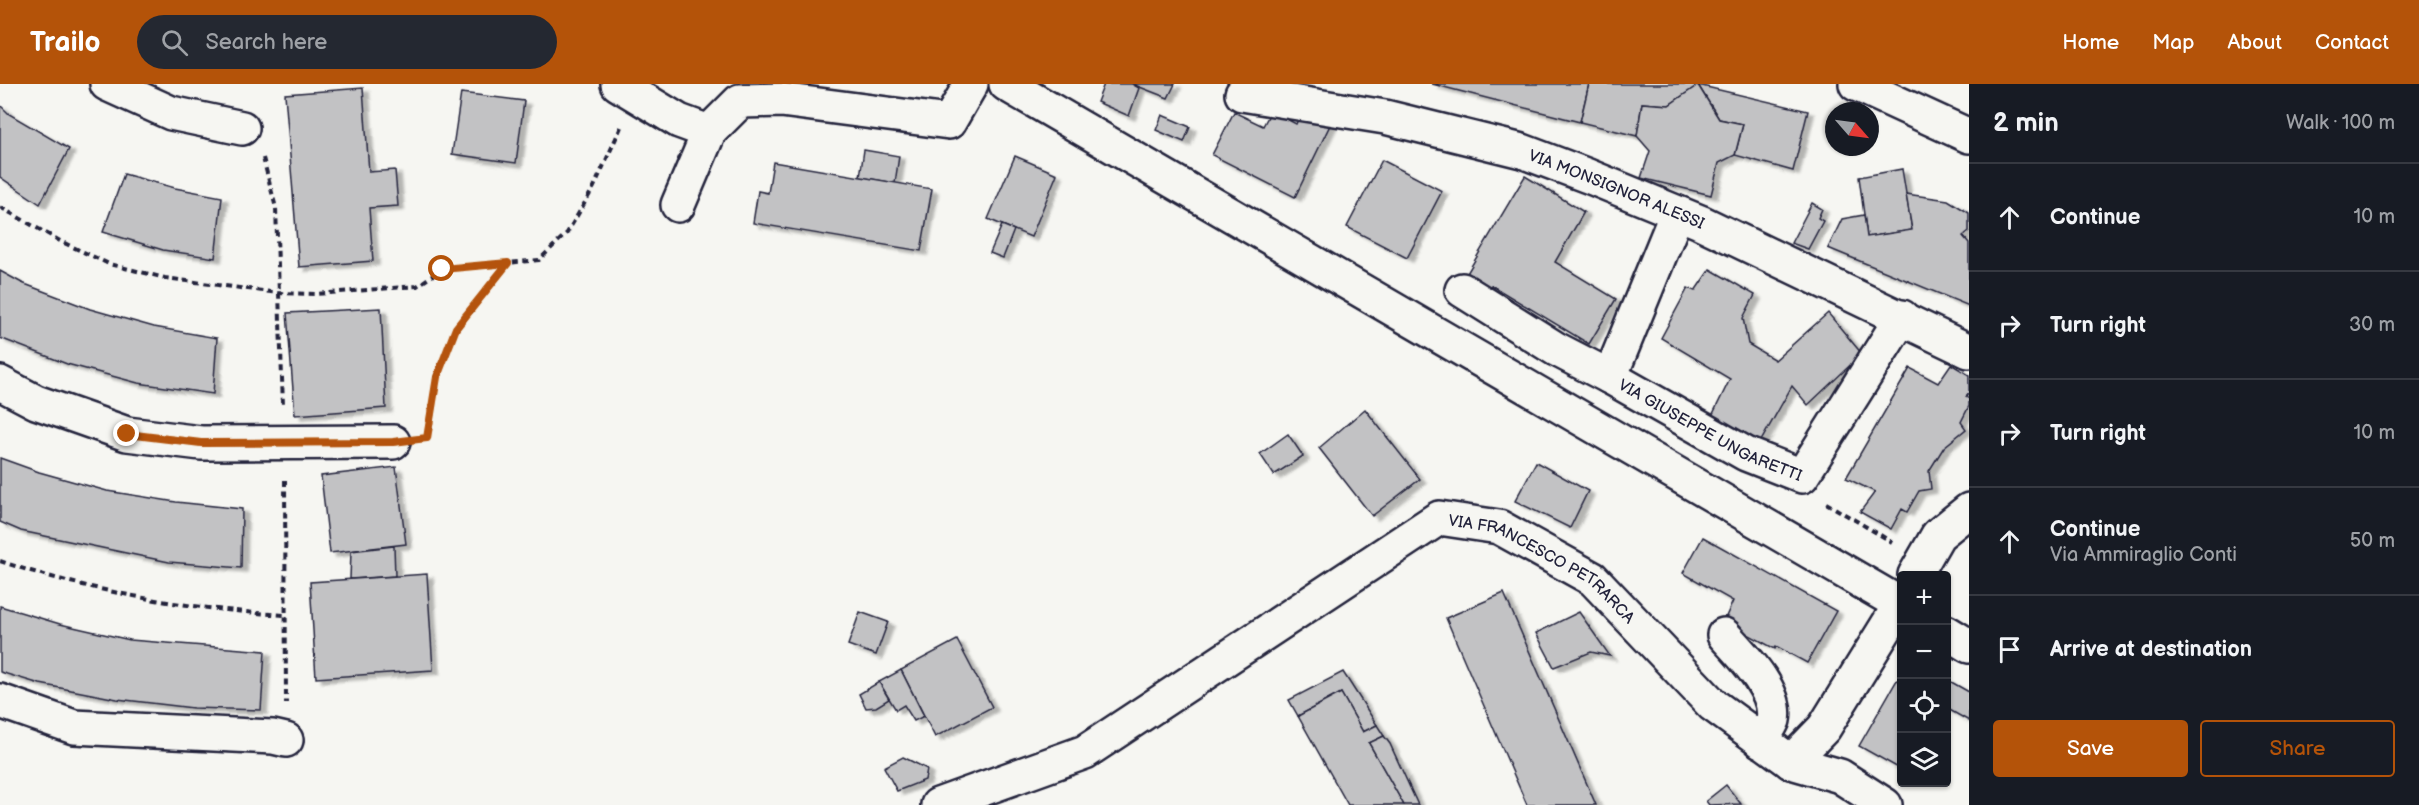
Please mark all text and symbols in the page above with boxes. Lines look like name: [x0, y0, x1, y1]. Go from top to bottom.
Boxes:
search box: [137, 15, 557, 69]
text: Trailo: [30, 26, 101, 59]
icon: search: [158, 26, 191, 59]
text: Search here: [206, 29, 327, 56]
text: Home: [2062, 30, 2119, 55]
text: Map: [2152, 30, 2194, 55]
text: About: [2227, 30, 2282, 55]
text: Contact: [2315, 30, 2389, 55]
north arrow: [1825, 102, 1879, 156]
text: 2 min: [1993, 108, 2059, 139]
text: Walk · 100 m: [2286, 111, 2395, 135]
street label: VIA MONSIGNOR ALESSI: [1526, 146, 1707, 234]
icon: ahead: [1993, 201, 2026, 234]
text: Continue: [2050, 204, 2140, 231]
text: 10 m: [2354, 205, 2395, 229]
route start: [428, 255, 454, 281]
icon: right: [1993, 309, 2026, 342]
text: Turn right: [2050, 312, 2146, 339]
text: 30 m: [2349, 313, 2395, 337]
street label: VIA GIUSEPPE UNGARETTI: [1615, 376, 1805, 486]
icon: right: [1993, 417, 2026, 450]
route end: [113, 420, 139, 446]
text: Turn right: [2050, 420, 2146, 447]
text: 10 m: [2354, 421, 2395, 445]
street label: VIA FRANCESCO PETRARCA: [1447, 512, 1638, 628]
text: Continue: [2050, 516, 2140, 543]
icon: ahead: [1993, 525, 2026, 558]
text: 50 m: [2350, 529, 2395, 553]
text: Via Ammiraglio Conti: [2050, 543, 2237, 567]
map controls: [1897, 571, 1951, 787]
button: +: [1897, 571, 1951, 625]
button: −: [1897, 625, 1951, 679]
icon: arrive: [1993, 633, 2026, 666]
text: Arrive at destination: [2050, 636, 2252, 663]
button: locate: [1897, 679, 1951, 733]
button: Save: [1993, 720, 2188, 777]
button: Share: [2200, 720, 2395, 777]
button: layers: [1897, 733, 1951, 787]

